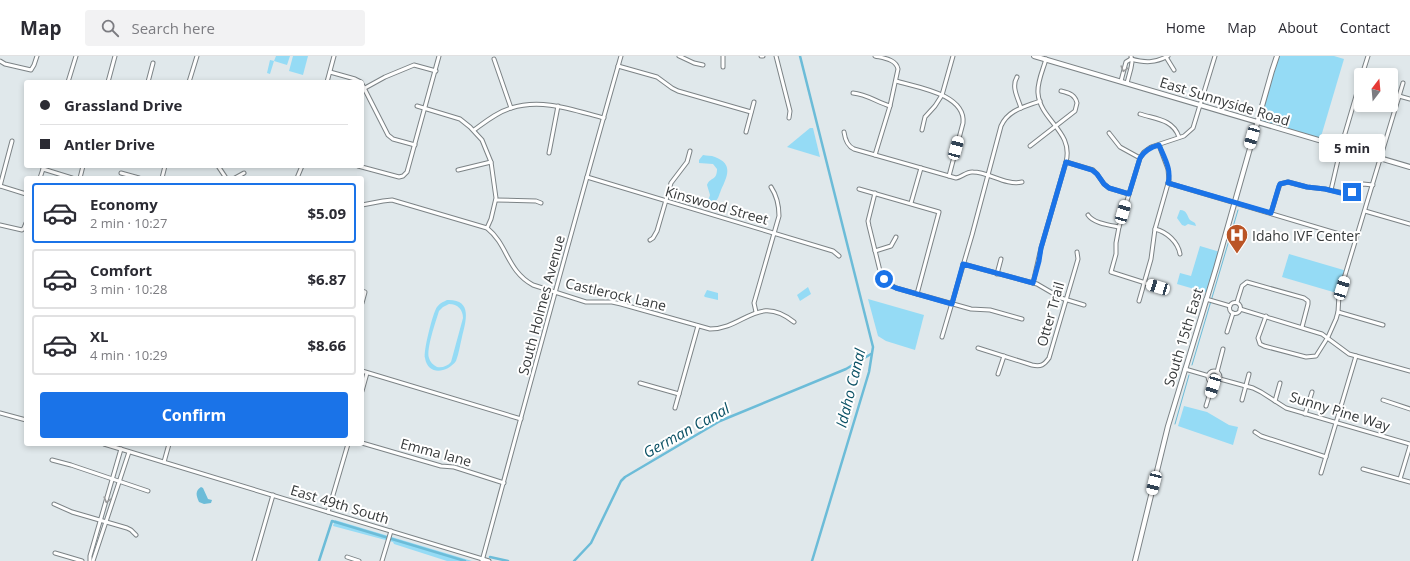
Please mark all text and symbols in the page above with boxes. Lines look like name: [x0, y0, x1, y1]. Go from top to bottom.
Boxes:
search box: [85, 10, 365, 46]
text: Map: [20, 15, 61, 41]
icon: search: [99, 17, 121, 39]
text: Search here: [131, 18, 215, 38]
text: Home: [1166, 18, 1205, 37]
text: Map: [1227, 18, 1256, 37]
text: About: [1278, 18, 1318, 37]
text: Contact: [1340, 18, 1390, 37]
one-way arrow: [1120, 65, 1129, 72]
north arrow: [1354, 68, 1398, 112]
map controls: [1354, 68, 1398, 112]
street label: East Sunnyside Road: [1158, 72, 1292, 130]
text: Grassland Drive: [64, 95, 182, 115]
car: [1243, 124, 1261, 150]
text: Antler Drive: [64, 134, 155, 154]
callout: 5 min: [1319, 134, 1385, 162]
car: [947, 135, 965, 161]
text: 5 min: [1334, 139, 1370, 157]
street label: Kinswood Street: [663, 181, 771, 229]
route end: [1343, 183, 1361, 201]
text: Economy: [90, 194, 158, 214]
icon: car: [42, 195, 78, 231]
car: [1114, 199, 1132, 225]
text: $5.09: [307, 203, 346, 223]
text: 2 min · 10:27: [90, 214, 167, 232]
hospital icon: Idaho IVF Center: [1224, 222, 1250, 255]
place label: Idaho IVF Center: [1252, 226, 1360, 245]
street label: South Holmes Avenue: [513, 233, 569, 377]
text: Comfort: [90, 260, 152, 280]
icon: car: [42, 261, 78, 297]
text: $6.87: [307, 269, 346, 289]
route start: [875, 270, 893, 288]
street label: Castlerock Lane: [564, 273, 668, 315]
car: [1333, 275, 1351, 301]
car: [1145, 278, 1171, 296]
street label: Otter Trail: [1032, 279, 1068, 349]
text: 3 min · 10:28: [90, 280, 167, 298]
street label: South 15th East: [1159, 285, 1207, 389]
text: XL: [90, 326, 108, 346]
icon: car: [42, 327, 78, 363]
text: $8.66: [307, 335, 346, 355]
water label: Idaho Canal: [831, 345, 870, 429]
text: 4 min · 10:29: [90, 346, 167, 364]
car: [1204, 373, 1222, 399]
street label: Sunny Pine Way: [1288, 387, 1393, 436]
button: Confirm: [40, 392, 348, 438]
water label: German Canal: [639, 397, 734, 462]
street label: Emma lane: [398, 433, 474, 471]
car: [1145, 470, 1163, 496]
street label: East 49th South: [288, 480, 392, 528]
one-way arrow: [103, 497, 112, 504]

